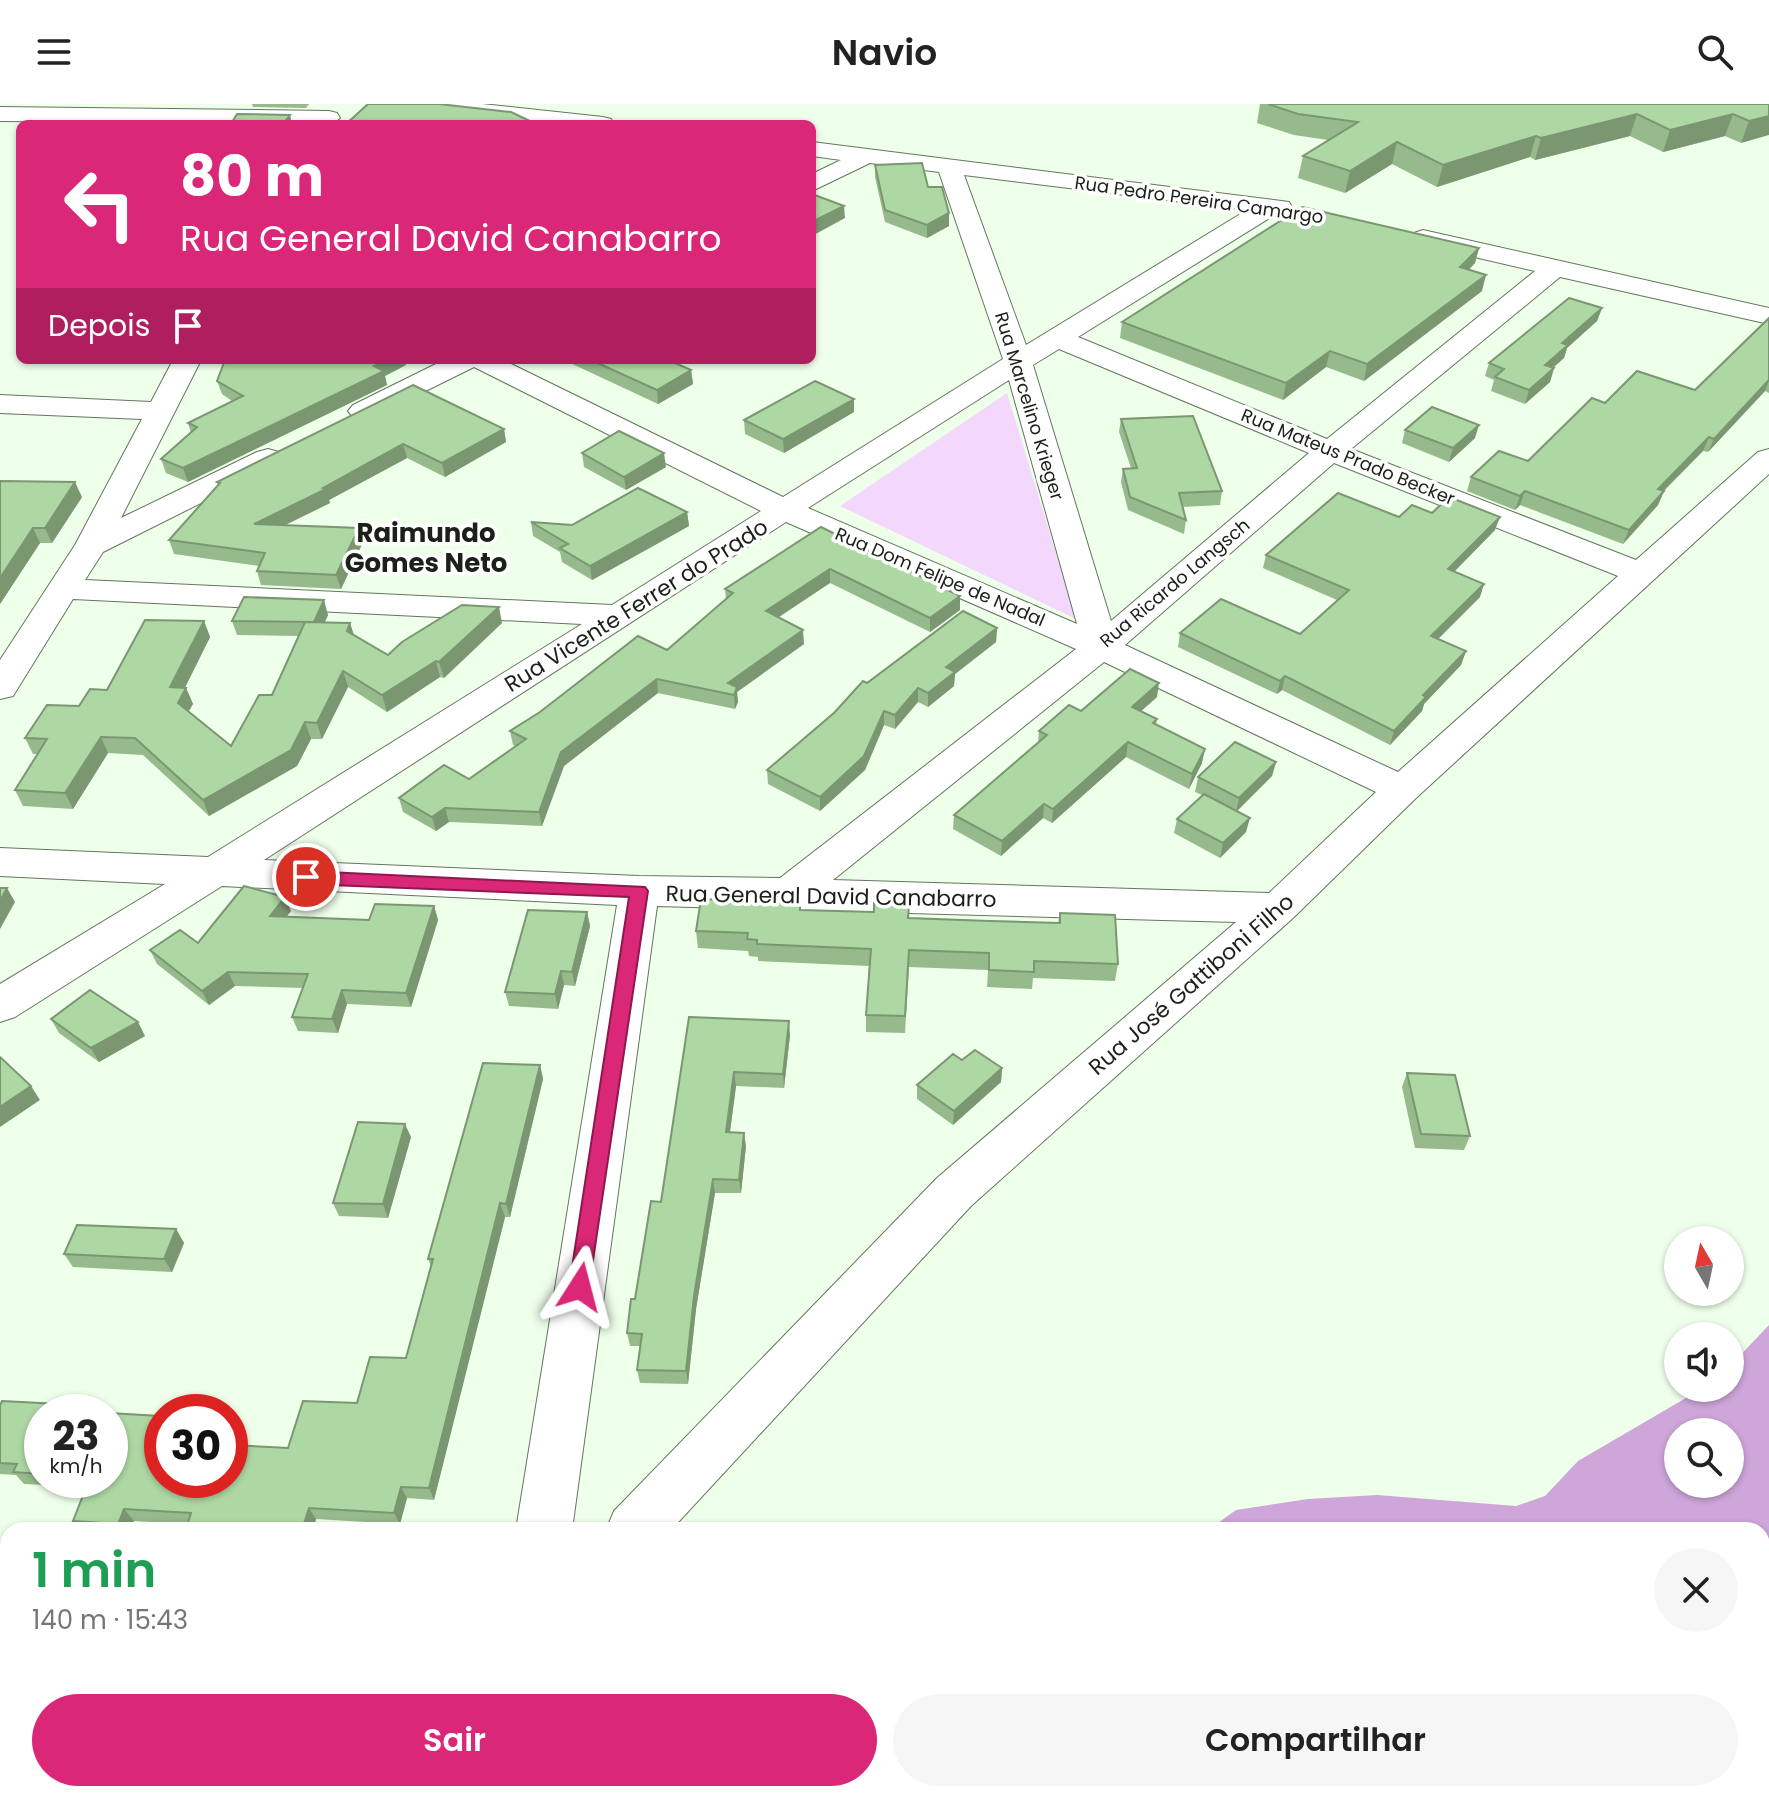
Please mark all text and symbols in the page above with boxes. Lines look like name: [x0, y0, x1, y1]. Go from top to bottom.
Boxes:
text: Navio: [832, 27, 937, 78]
icon: menu: [32, 30, 76, 74]
icon: search: [1693, 30, 1737, 74]
text: 80 m: [180, 137, 324, 216]
icon: left: [48, 152, 152, 256]
street label: Rua Pedro Pereira Camargo: [1073, 170, 1325, 229]
text: Rua General David Canabarro: [180, 213, 722, 264]
text: Depois: [48, 304, 150, 347]
icon: arrive: [166, 304, 210, 348]
street label: Rua Marcelino Krieger: [989, 309, 1070, 503]
street label: Rua Mateus Prado Becker: [1238, 402, 1459, 511]
street label: Rua Vicente Ferrer do Prado: [498, 511, 774, 700]
street label: Rua Ricardo Langsch: [1094, 512, 1255, 653]
district label: Raimundo Gomes Neto: [345, 515, 507, 581]
street label: Rua Dom Felipe de Nadal: [831, 521, 1049, 632]
pin: [272, 843, 340, 911]
icon: arrive: [284, 855, 328, 899]
street label: Rua General David Canabarro: [665, 878, 997, 915]
street label: Rua José Gattiboni Filho: [1082, 886, 1301, 1082]
north arrow: [1664, 1226, 1744, 1306]
map controls: [1664, 1226, 1744, 1498]
position arrow: [538, 1245, 622, 1329]
button: sound: [1664, 1322, 1744, 1402]
speed limit sign: 30: [144, 1394, 248, 1498]
text: 23: [52, 1408, 100, 1464]
button: search: [1664, 1418, 1744, 1498]
text: km/h: [49, 1452, 103, 1480]
text: 1 min: [32, 1537, 156, 1604]
button: close: [1654, 1548, 1738, 1632]
text: 140 m · 15:43: [32, 1602, 188, 1638]
button: Sair: [32, 1694, 877, 1786]
button: Compartilhar: [893, 1694, 1738, 1786]

